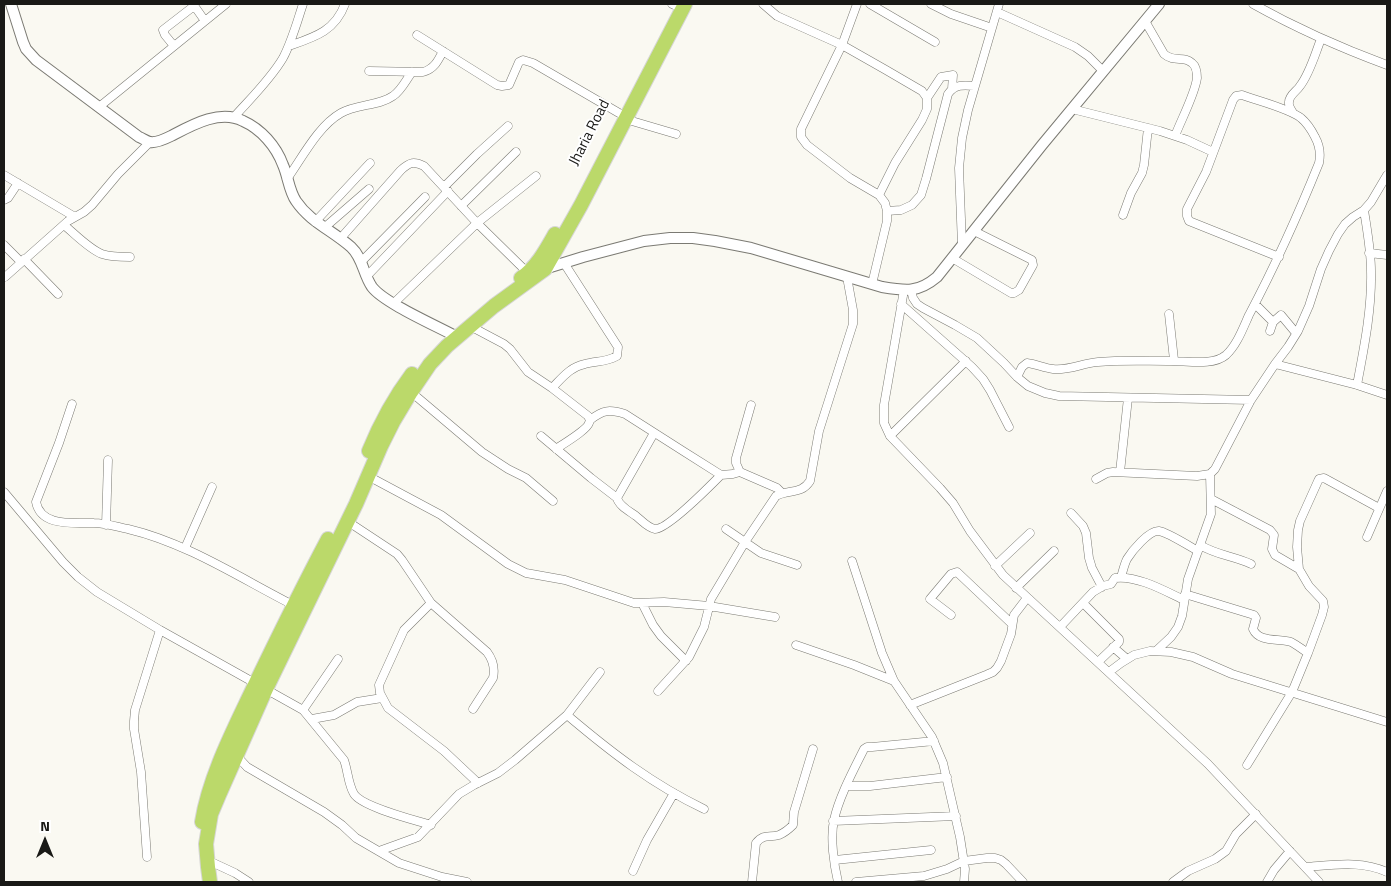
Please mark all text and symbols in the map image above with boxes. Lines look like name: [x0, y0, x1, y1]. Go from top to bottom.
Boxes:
street label: Jharia Road: [566, 97, 614, 169]
text: N: [40, 815, 50, 836]
north arrow: [20, 816, 70, 866]

